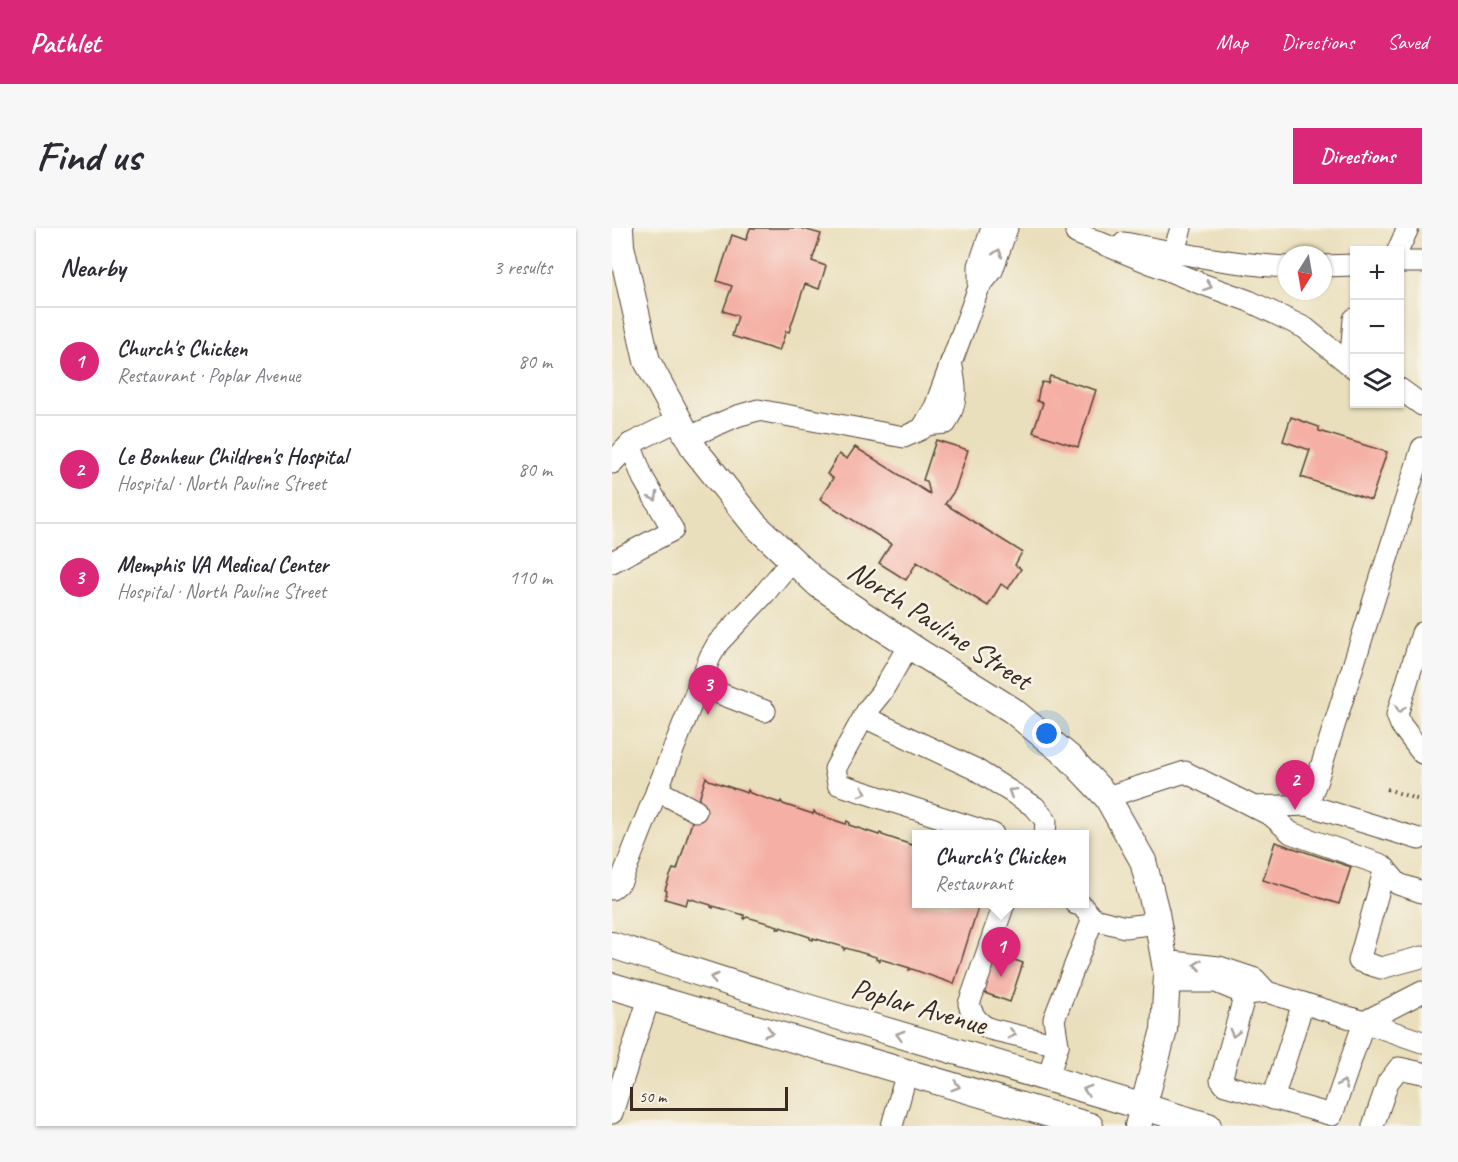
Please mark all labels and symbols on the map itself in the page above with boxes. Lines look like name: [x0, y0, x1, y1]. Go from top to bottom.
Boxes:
north arrow: [1278, 246, 1332, 300]
one-way arrow: [991, 248, 1004, 259]
one-way arrow: [1202, 279, 1213, 292]
one-way arrow: [647, 491, 658, 502]
street label: North Pauline Street: [841, 551, 1042, 700]
pin: 3: [688, 666, 728, 715]
one-way arrow: [1394, 704, 1407, 714]
your location: [1032, 719, 1061, 748]
pin: 2: [1276, 760, 1314, 810]
one-way arrow: [857, 784, 868, 797]
one-way arrow: [1008, 788, 1018, 800]
pin: 1: [982, 928, 1020, 977]
one-way arrow: [1194, 959, 1203, 972]
street label: Poplar Avenue: [847, 969, 993, 1044]
one-way arrow: [709, 972, 720, 985]
one-way arrow: [763, 1025, 774, 1037]
one-way arrow: [1007, 1026, 1017, 1039]
one-way arrow: [1229, 1027, 1241, 1038]
one-way arrow: [895, 1030, 906, 1042]
one-way arrow: [950, 1079, 961, 1091]
one-way arrow: [1336, 1079, 1348, 1090]
scale bar: [630, 1084, 788, 1112]
one-way arrow: [1083, 1085, 1093, 1097]

